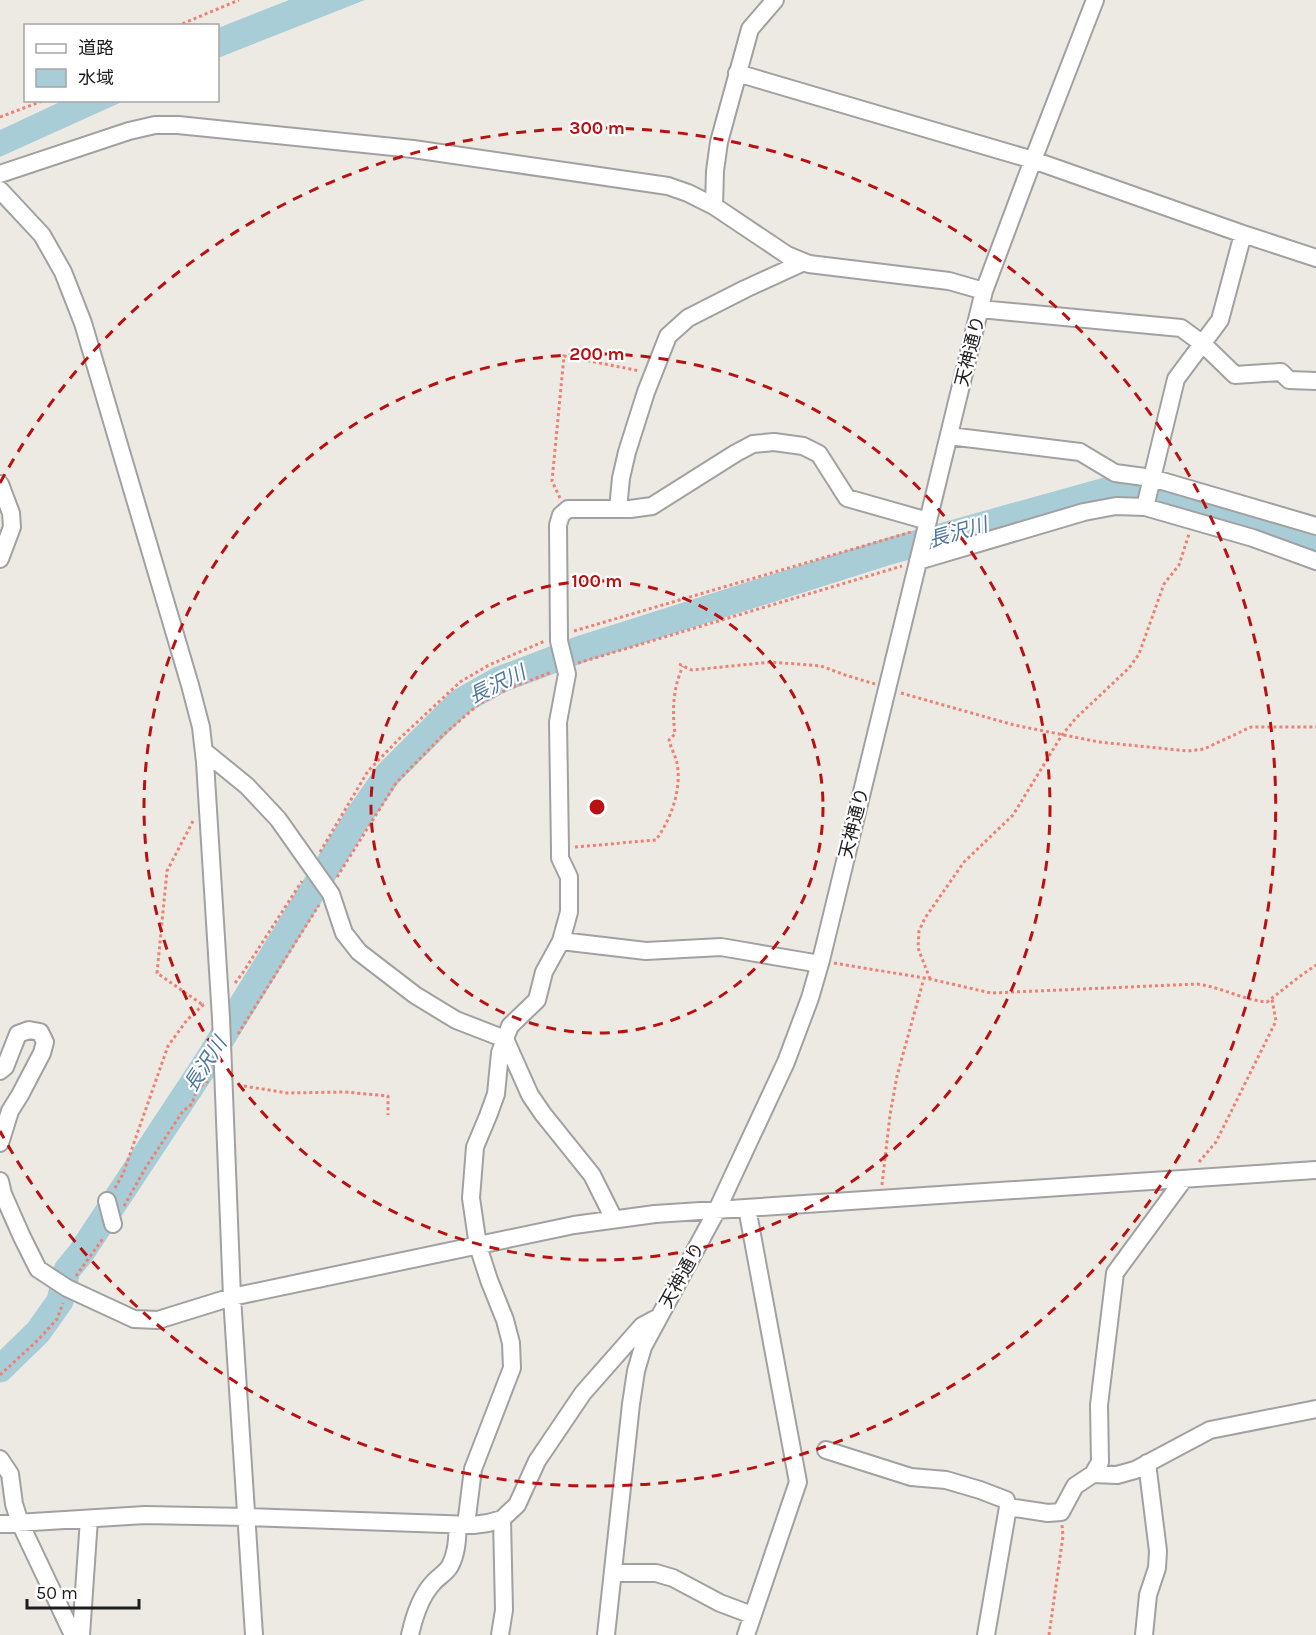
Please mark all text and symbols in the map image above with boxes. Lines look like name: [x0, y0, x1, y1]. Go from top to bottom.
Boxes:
legend: [24, 24, 219, 102]
text: 道路: [78, 37, 114, 59]
text: 水域: [78, 67, 114, 89]
text: 300 m: [569, 117, 625, 139]
street label: 天神通り: [951, 313, 989, 389]
text: 200 m: [569, 343, 625, 365]
water label: 長沢川: [926, 513, 992, 552]
text: 100 m: [572, 570, 622, 592]
water label: 長沢川: [465, 660, 531, 708]
street label: 天神通り: [835, 785, 873, 861]
centre of rings: [587, 797, 607, 817]
water label: 長沢川: [179, 1031, 232, 1096]
street label: 天神通り: [655, 1238, 709, 1312]
scale bar: [27, 1572, 140, 1610]
text: 50 m: [36, 1582, 78, 1604]

